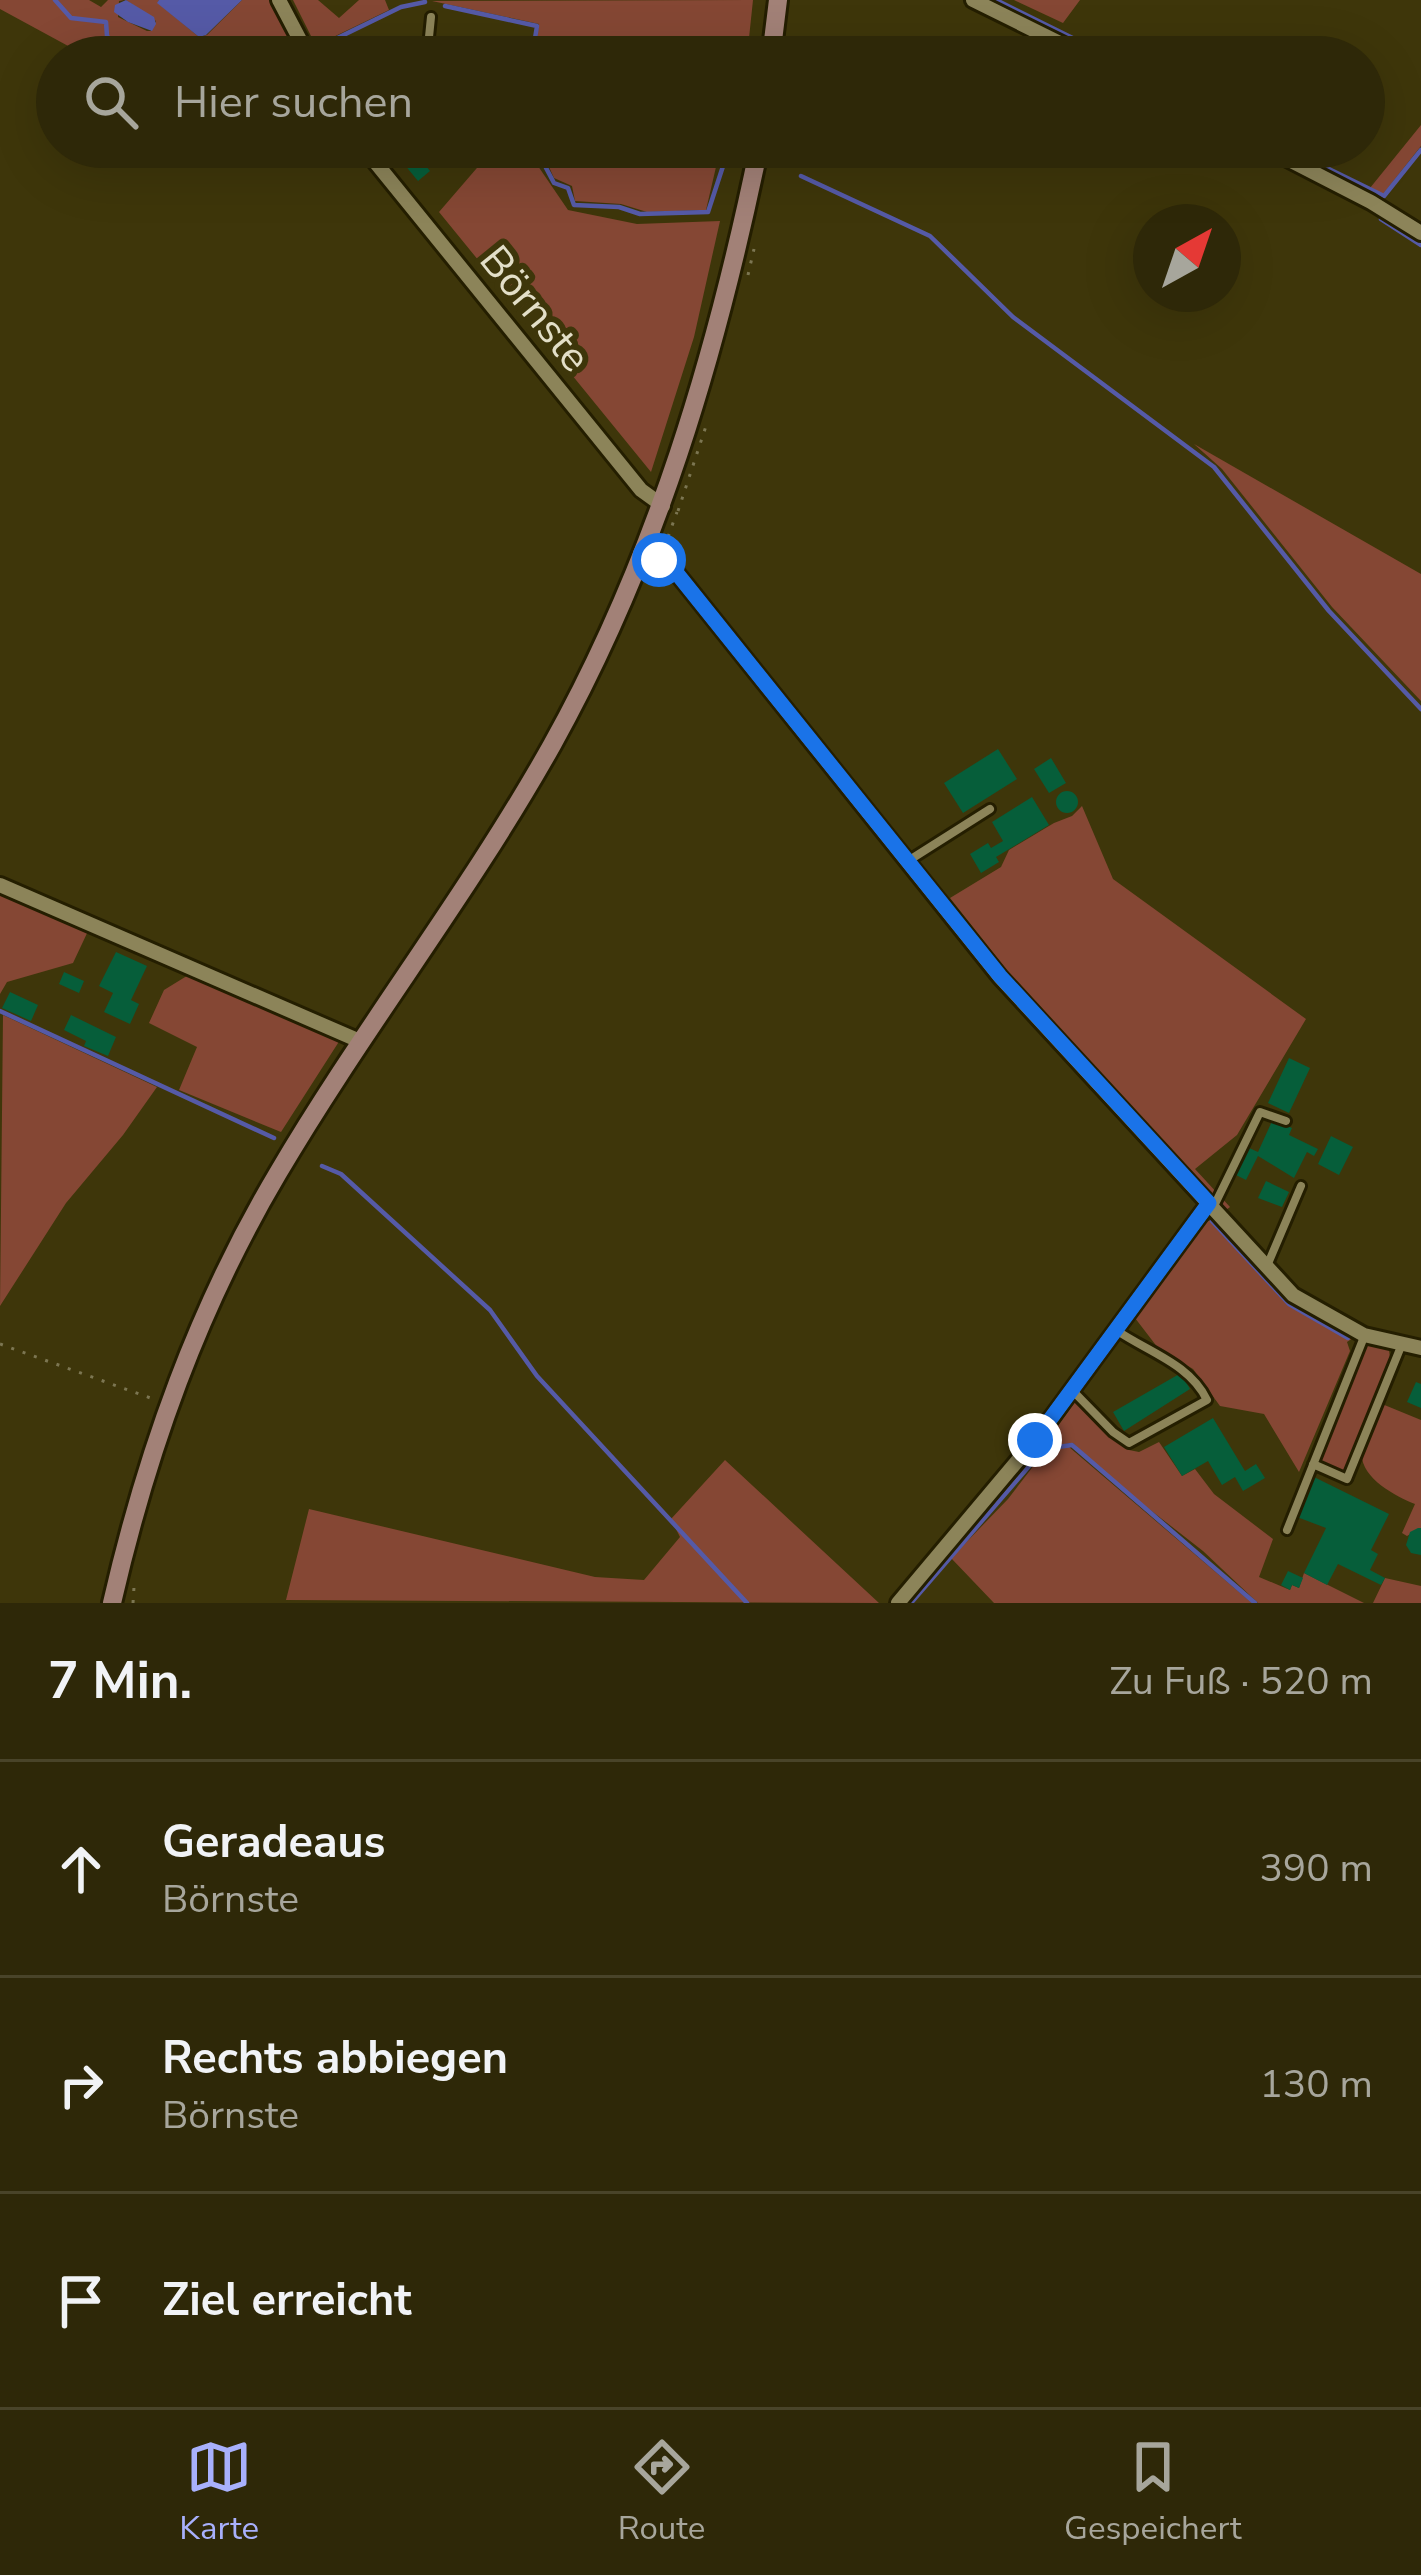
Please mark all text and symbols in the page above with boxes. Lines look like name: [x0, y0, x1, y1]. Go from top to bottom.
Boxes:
search box: [36, 36, 1385, 168]
icon: search: [78, 69, 144, 135]
text: Hier suchen: [174, 72, 413, 133]
north arrow: [1133, 204, 1241, 312]
street label: Börnste: [466, 234, 603, 384]
route start: [632, 533, 686, 587]
route end: [1008, 1413, 1062, 1467]
text: 7 Min.: [48, 1646, 192, 1716]
text: Zu Fuß · 520 m: [1109, 1655, 1373, 1708]
text: Geradeaus: [162, 1812, 386, 1873]
icon: ahead: [48, 1836, 114, 1902]
text: 390 m: [1259, 1842, 1373, 1895]
text: Börnste: [162, 1873, 299, 1926]
text: Rechts abbiegen: [162, 2028, 508, 2089]
icon: right: [48, 2052, 114, 2118]
text: 130 m: [1259, 2058, 1373, 2111]
text: Börnste: [162, 2089, 299, 2142]
icon: arrive: [48, 2268, 114, 2334]
text: Ziel erreicht: [162, 2270, 412, 2331]
tab: Karte: [179, 2434, 259, 2551]
tab: Route: [618, 2434, 705, 2551]
tab: Gespeichert: [1064, 2434, 1242, 2551]

